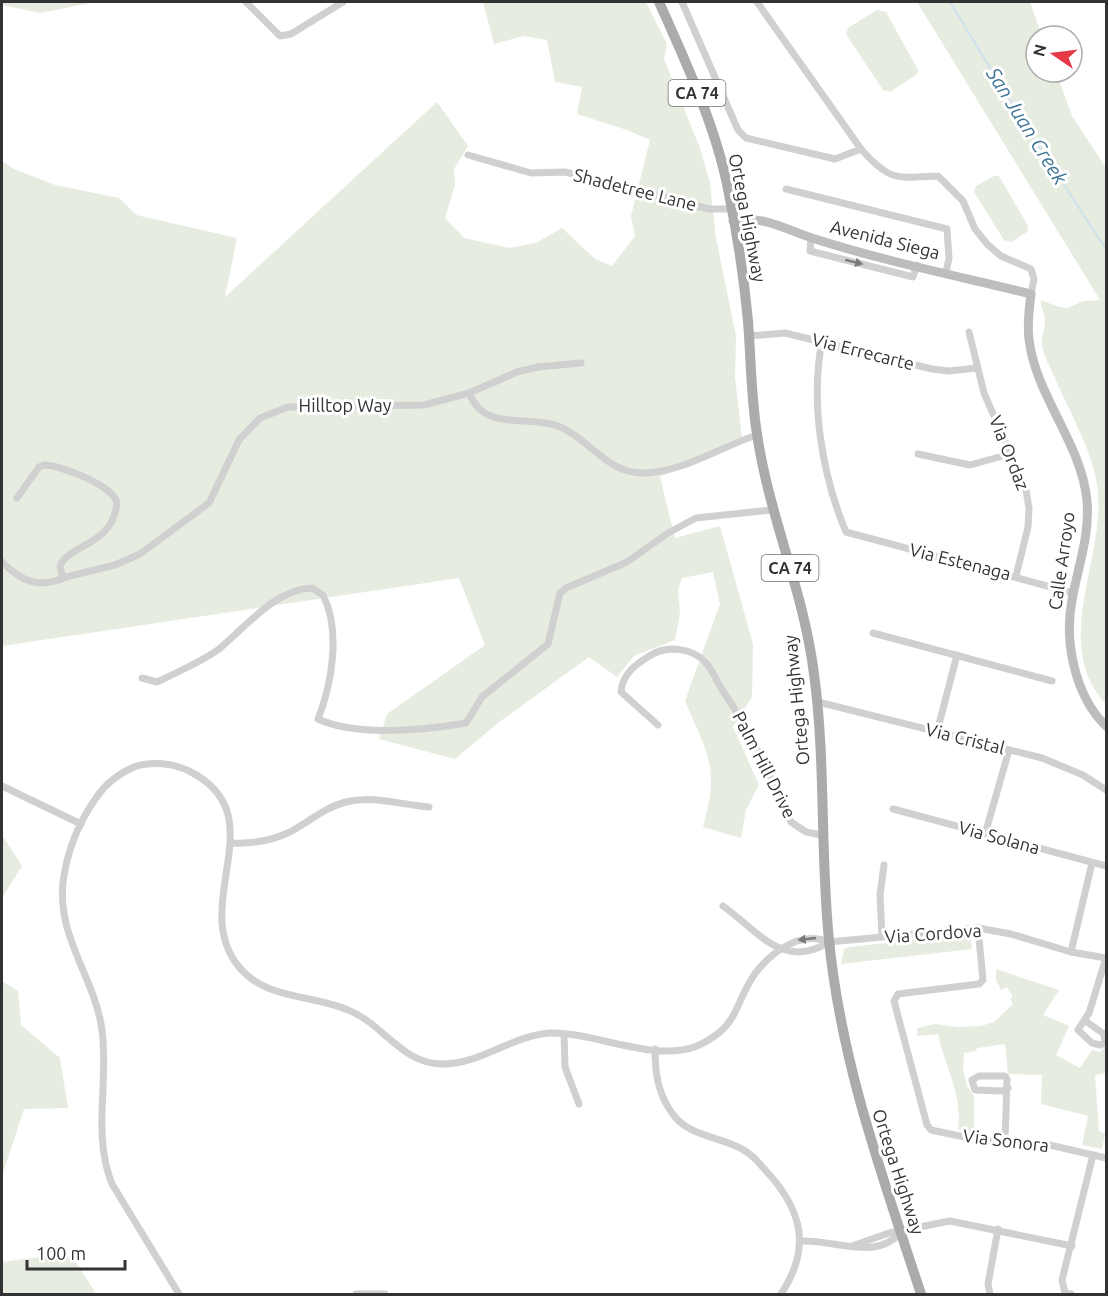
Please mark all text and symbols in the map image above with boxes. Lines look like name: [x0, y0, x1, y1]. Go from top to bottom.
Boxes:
north arrow: [1024, 24, 1084, 84]
text: N: [1029, 42, 1050, 58]
water label: San Juan Creek: [982, 62, 1073, 189]
road number: CA 74: [668, 80, 726, 106]
street label: Ortega Highway: [726, 152, 770, 284]
street label: Shadetree Lane: [572, 164, 699, 214]
street label: Avenida Siega: [828, 216, 942, 262]
one-way arrow: [845, 258, 864, 268]
street label: Via Errecarte: [810, 329, 916, 373]
street label: Hilltop Way: [299, 395, 392, 415]
street label: Via Ordaz: [986, 412, 1034, 493]
street label: Calle Arroyo: [1044, 511, 1078, 611]
street label: Via Estenaga: [907, 539, 1013, 583]
road number: CA 74: [762, 555, 818, 581]
street label: Ortega Highway: [779, 634, 813, 766]
street label: Palm Hill Drive: [729, 708, 800, 821]
street label: Via Cristal: [924, 719, 1007, 758]
street label: Via Solana: [956, 817, 1042, 857]
street label: Via Cordova: [884, 920, 982, 946]
one-way arrow: [797, 934, 816, 943]
street label: Ortega Highway: [869, 1106, 929, 1237]
street label: Via Sonora: [962, 1125, 1050, 1155]
scale bar: [27, 1233, 124, 1271]
text: 100 m: [36, 1243, 86, 1263]

